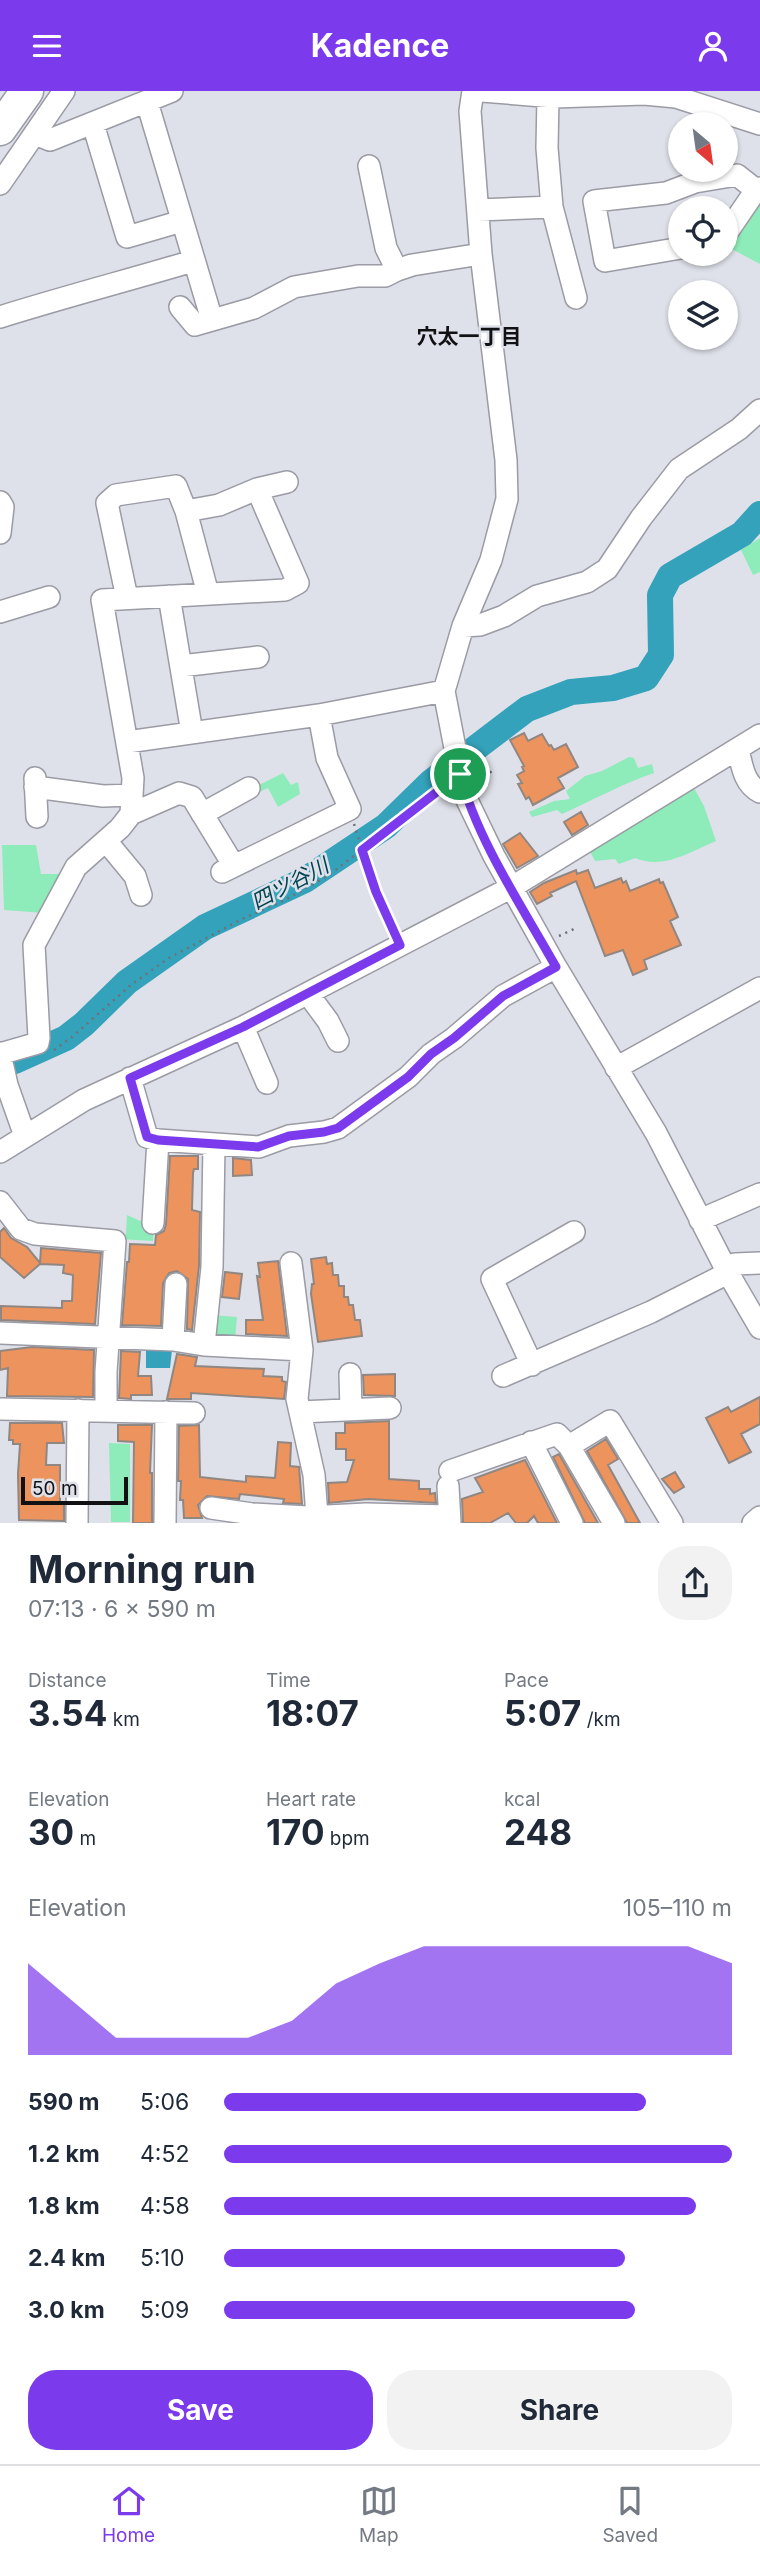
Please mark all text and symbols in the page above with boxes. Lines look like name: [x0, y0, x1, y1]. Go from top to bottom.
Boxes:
text: Kadence: [311, 26, 449, 65]
icon: menu: [28, 27, 66, 65]
icon: person: [694, 27, 732, 65]
north arrow: [668, 112, 738, 182]
map controls: [668, 112, 738, 350]
button: locate: [668, 196, 738, 266]
button: layers: [668, 280, 738, 350]
district label: 穴太一丁目: [417, 324, 522, 349]
pin: [430, 744, 490, 804]
icon: arrive: [441, 755, 479, 793]
water label: 四ツ谷川: [247, 852, 334, 914]
scale bar: [21, 1473, 128, 1505]
text: 50 m: [32, 1477, 78, 1500]
text: Morning run: [28, 1546, 256, 1592]
button: share: [658, 1546, 732, 1620]
text: 07:13 · 6 × 590 m: [28, 1595, 216, 1623]
text: Distance: [28, 1669, 106, 1692]
text: Time: [266, 1669, 311, 1692]
text: Pace: [504, 1669, 549, 1692]
text: 3.54: [28, 1692, 107, 1734]
text: 18:07: [266, 1692, 359, 1734]
text: 5:07: [504, 1692, 581, 1734]
text: km: [107, 1708, 140, 1731]
text: /km: [581, 1708, 621, 1731]
text: Elevation: [28, 1788, 109, 1811]
text: Heart rate: [266, 1788, 356, 1811]
text: kcal: [504, 1788, 540, 1811]
text: 30: [28, 1811, 74, 1853]
text: 170: [266, 1811, 325, 1853]
text: 248: [504, 1811, 572, 1853]
text: m: [74, 1827, 96, 1850]
text: bpm: [325, 1827, 370, 1850]
text: Elevation: [28, 1894, 127, 1922]
text: 105–110 m: [623, 1894, 732, 1922]
text: 590 m: [28, 2088, 100, 2116]
text: 5:06: [140, 2088, 189, 2116]
text: 1.2 km: [28, 2140, 100, 2168]
text: 4:52: [140, 2140, 190, 2168]
text: 1.8 km: [28, 2192, 100, 2220]
text: 4:58: [140, 2192, 190, 2220]
text: 2.4 km: [28, 2244, 106, 2272]
text: 5:10: [140, 2244, 184, 2272]
text: 3.0 km: [28, 2296, 105, 2324]
text: 5:09: [140, 2296, 189, 2324]
button: Save: [28, 2370, 373, 2450]
button: Share: [387, 2370, 732, 2450]
tab: Home: [102, 2482, 155, 2547]
tab: Map: [359, 2482, 399, 2547]
tab: Saved: [602, 2482, 658, 2547]

